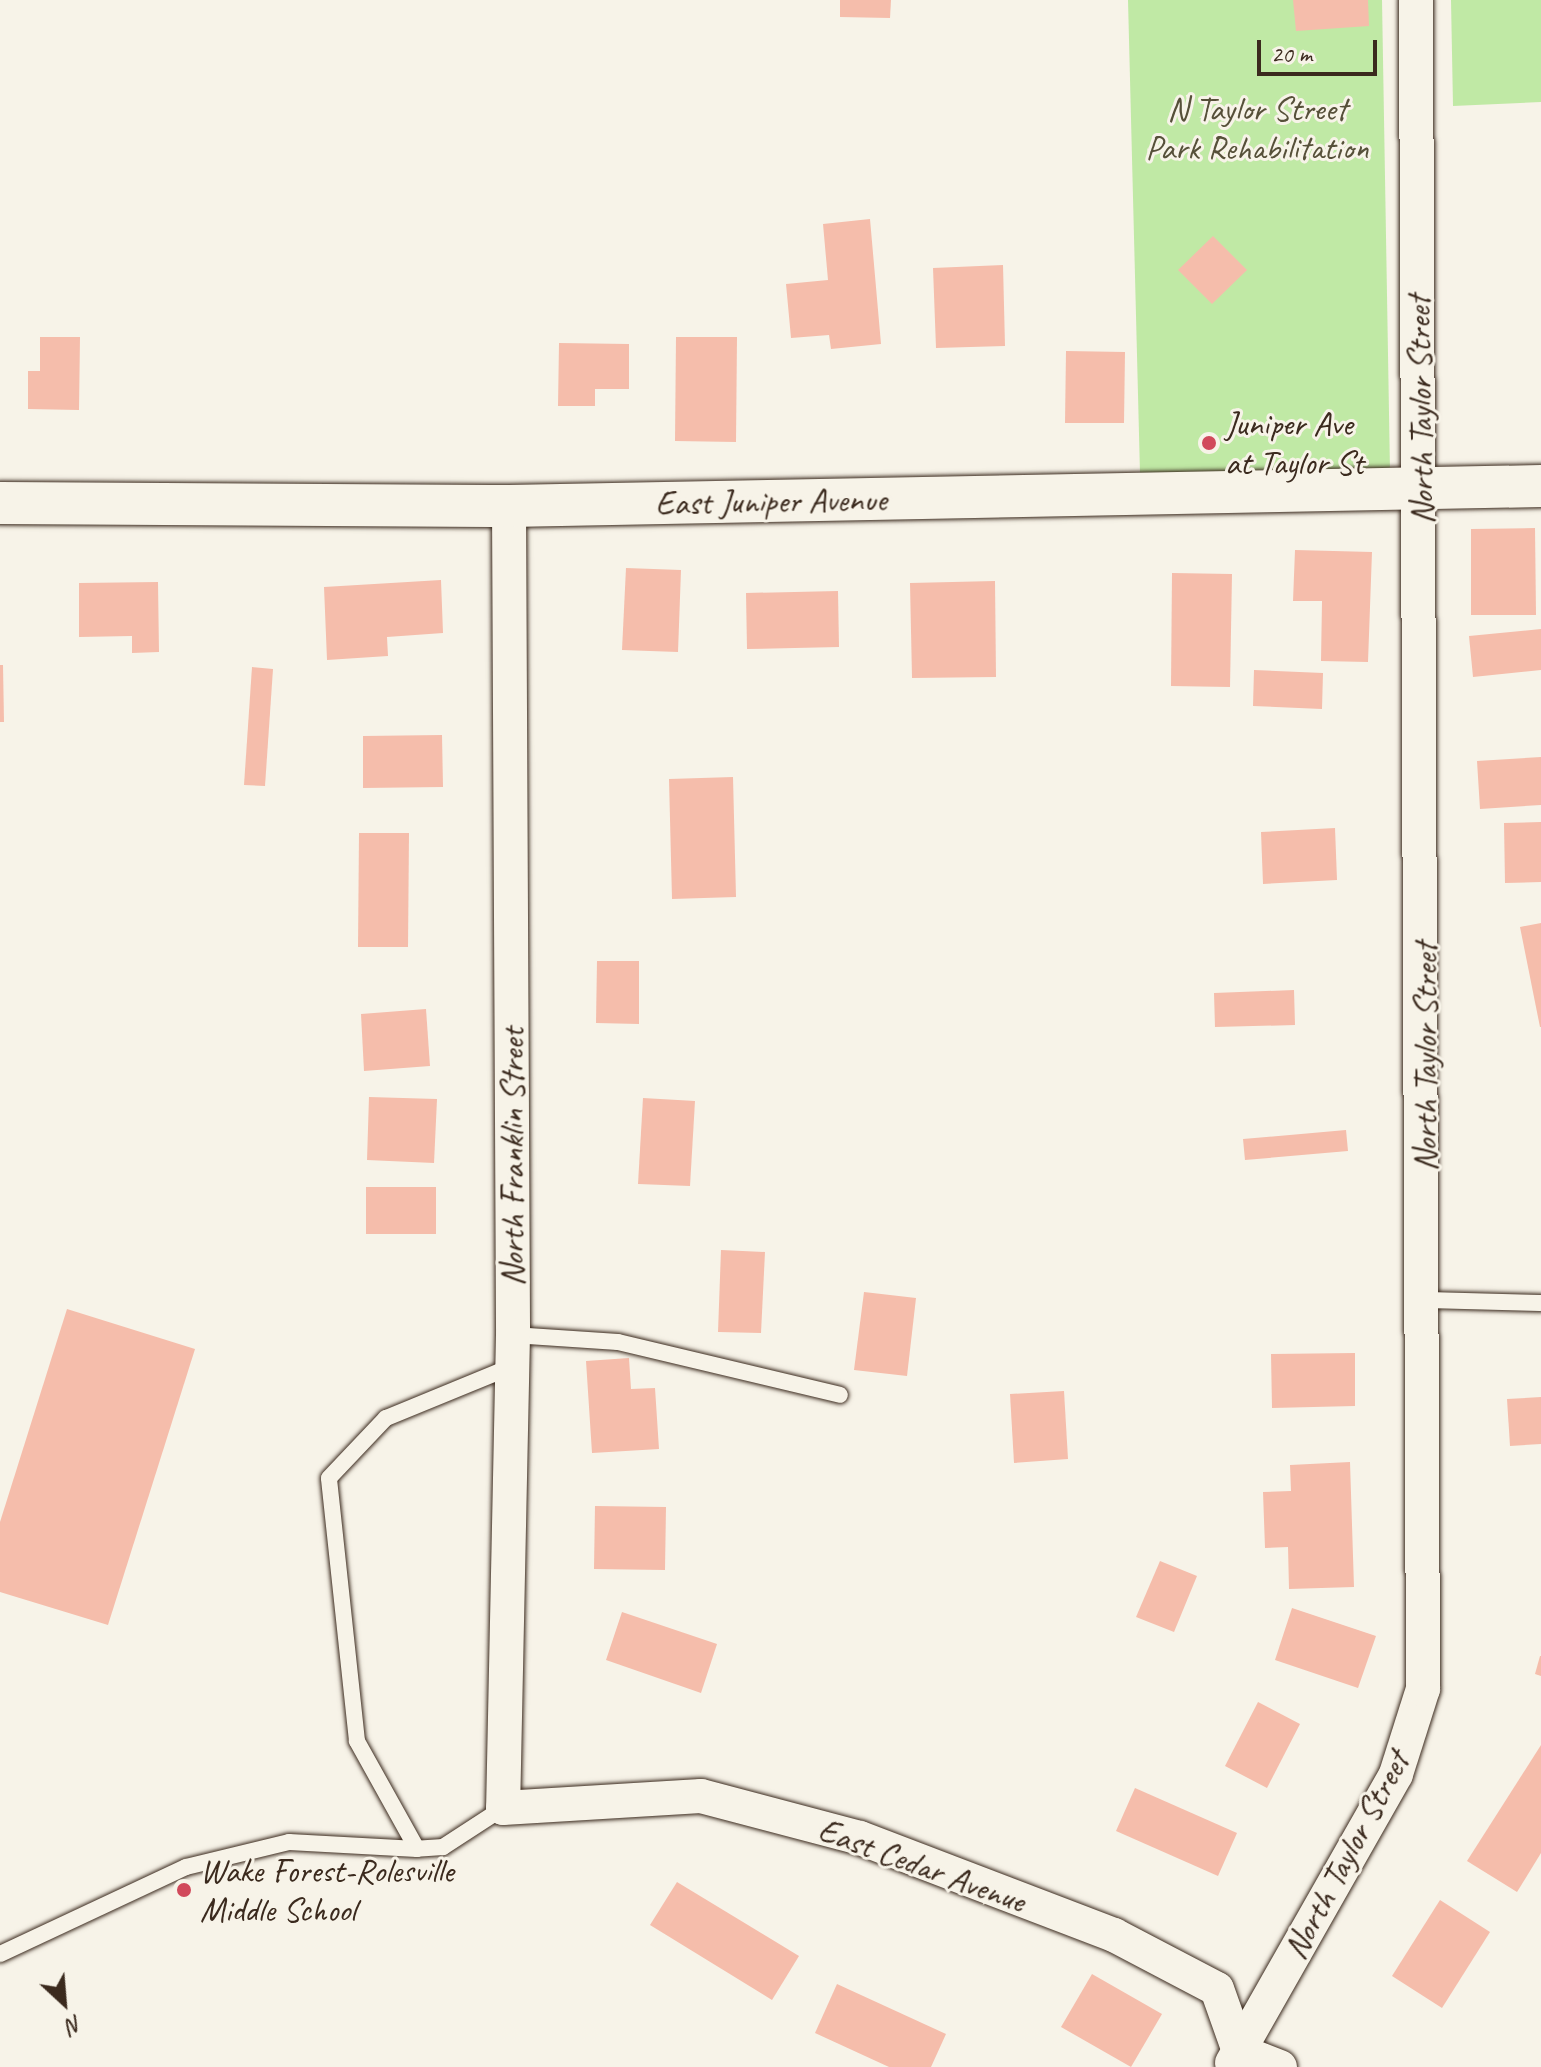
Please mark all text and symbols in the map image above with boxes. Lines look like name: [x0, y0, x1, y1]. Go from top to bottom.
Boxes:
scale bar: [1261, 24, 1381, 74]
text: 20 m: [1271, 39, 1312, 69]
park label: N Taylor Street Park Rehabilitation: [1145, 88, 1369, 168]
street label: North Taylor Street: [1398, 295, 1442, 525]
place label: Juniper Ave at Taylor St: [1225, 403, 1364, 482]
marker: Juniper Ave at Taylor St: [1200, 434, 1218, 452]
street label: East Juniper Avenue: [655, 479, 887, 523]
street label: North Taylor Street: [1405, 942, 1445, 1172]
street label: North Franklin Street: [492, 1028, 532, 1286]
street label: North Taylor Street: [1274, 1744, 1418, 1966]
street label: East Cedar Avenue: [813, 1809, 1031, 1921]
place label: Wake Forest-Rolesville Middle School: [200, 1850, 453, 1930]
marker: Wake Forest-Rolesville Middle School: [175, 1881, 193, 1899]
north arrow: [24, 1963, 104, 2043]
text: N: [62, 2009, 87, 2040]

